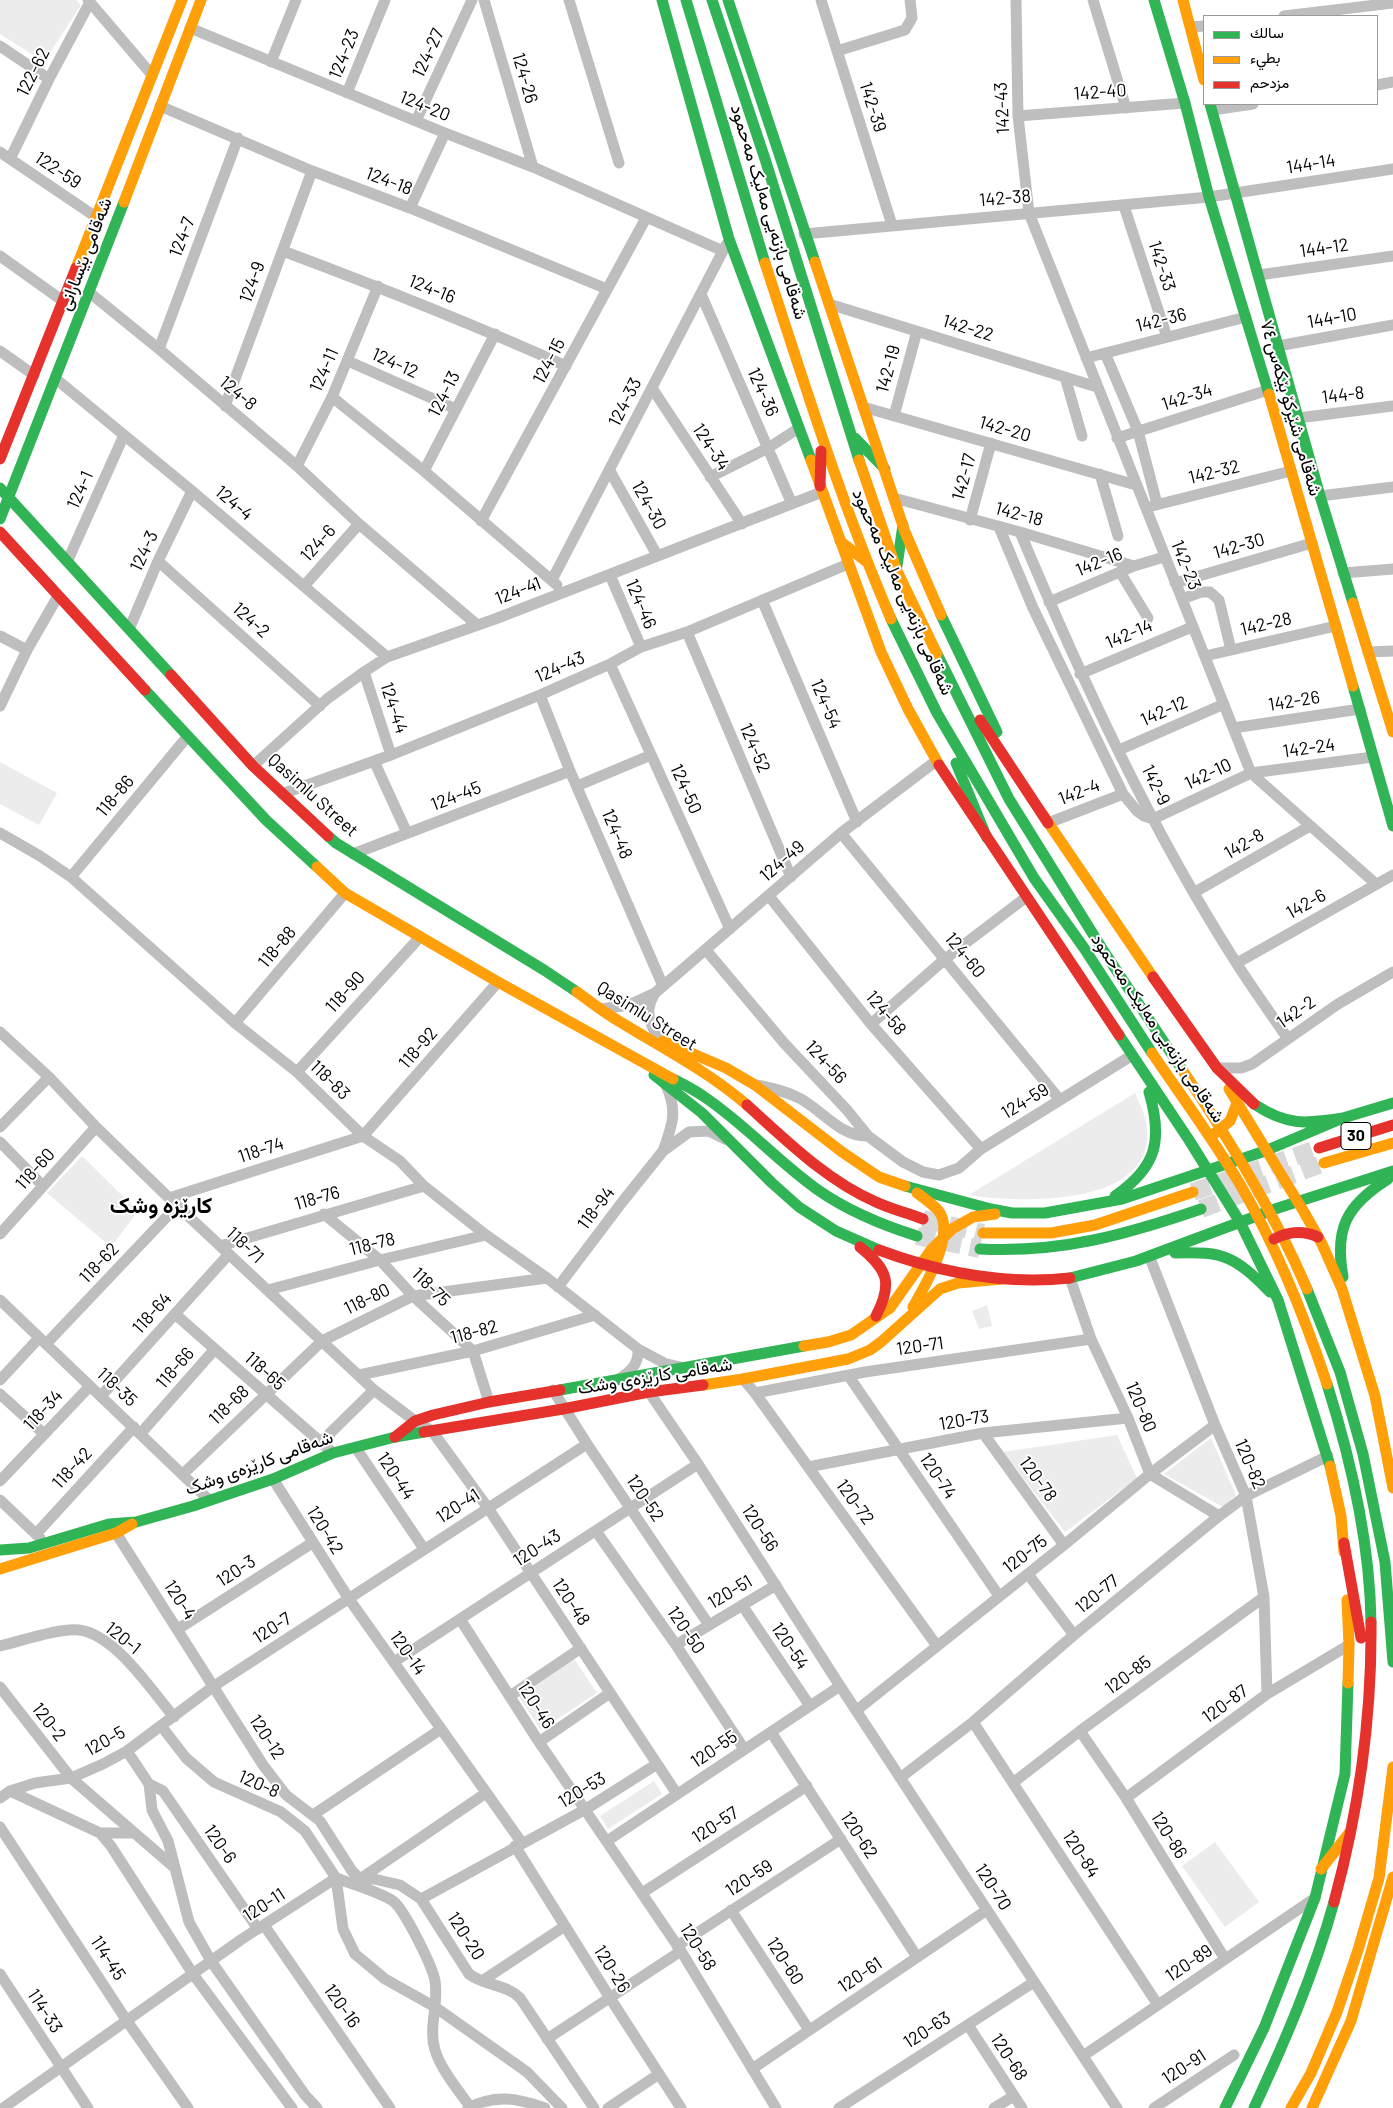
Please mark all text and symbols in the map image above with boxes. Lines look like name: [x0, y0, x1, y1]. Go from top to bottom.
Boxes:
legend: [1203, 15, 1378, 105]
text: سالك: [1250, 23, 1284, 41]
street label: 124-27: [407, 25, 449, 81]
street label: 124-23: [324, 26, 364, 82]
street label: 122-62: [12, 44, 54, 100]
text: بطيء: [1250, 48, 1280, 66]
street label: 124-26: [507, 50, 543, 106]
text: مزدحم: [1250, 73, 1289, 91]
street label: 142-39: [855, 79, 891, 135]
street label: 142-40: [1073, 79, 1127, 105]
street label: 142-43: [990, 81, 1014, 135]
street label: 124-20: [396, 86, 454, 126]
street label: شەقامی بازنەیی مەلیک مەحمود: [726, 102, 812, 322]
street label: 122-59: [31, 147, 85, 193]
street label: 144-14: [1285, 149, 1337, 179]
street label: 124-18: [362, 162, 416, 200]
street label: 142-38: [978, 185, 1032, 211]
street label: شەقامی بێسارانی: [54, 194, 116, 314]
street label: 124-7: [165, 214, 199, 260]
street label: 144-12: [1298, 234, 1350, 262]
street label: 142-33: [1144, 238, 1180, 294]
street label: 124-9: [235, 258, 269, 306]
street label: 124-16: [405, 270, 459, 308]
street label: 142-36: [1133, 303, 1189, 337]
street label: 144-10: [1306, 303, 1358, 333]
street label: 142-22: [940, 310, 996, 346]
street label: شەقامی شێرکۆ بێکەس ٧٤: [1256, 318, 1326, 498]
street label: 124-15: [528, 335, 570, 387]
street label: 124-12: [368, 343, 422, 383]
street label: 142-19: [871, 343, 905, 395]
street label: 124-11: [305, 345, 343, 395]
street label: 124-36: [743, 364, 783, 420]
street label: 124-13: [423, 367, 465, 421]
street label: 124-8: [215, 371, 261, 415]
street label: 124-33: [604, 374, 646, 430]
street label: 142-34: [1159, 379, 1215, 415]
street label: 144-8: [1321, 382, 1365, 408]
street label: 142-20: [977, 411, 1033, 447]
street label: 124-34: [688, 419, 734, 475]
street label: 142-17: [947, 451, 981, 503]
street label: 142-32: [1186, 455, 1242, 489]
street label: 124-1: [62, 468, 98, 512]
street label: 124-30: [627, 477, 671, 533]
street label: 124-4: [211, 481, 257, 525]
street label: شەقامی بازنەیی مەلیک مەحمود: [848, 485, 958, 699]
street label: 142-18: [993, 497, 1045, 531]
street label: 124-6: [296, 520, 340, 566]
street label: 124-3: [125, 527, 163, 575]
street label: 142-30: [1211, 528, 1267, 564]
street label: 142-23: [1166, 537, 1206, 593]
street label: 142-16: [1072, 543, 1126, 581]
street label: 124-41: [492, 572, 544, 610]
street label: 124-46: [621, 576, 661, 632]
street label: 124-2: [228, 598, 274, 642]
street label: 142-28: [1238, 608, 1294, 640]
street label: 142-14: [1102, 614, 1156, 654]
street label: 124-43: [532, 647, 588, 687]
street label: 124-54: [806, 676, 846, 732]
street label: 124-44: [376, 680, 412, 736]
street label: 142-26: [1267, 686, 1321, 716]
street label: 142-12: [1137, 691, 1191, 731]
street label: 124-52: [735, 720, 775, 776]
street label: 142-24: [1281, 734, 1337, 762]
street label: Qasimlu Street: [263, 749, 363, 841]
street label: 142-10: [1181, 754, 1235, 794]
street label: 124-50: [665, 761, 707, 817]
street label: 142-9: [1137, 761, 1175, 809]
street label: 118-86: [91, 771, 139, 821]
street label: 142-4: [1055, 774, 1103, 810]
street label: 124-45: [428, 777, 484, 815]
street label: 124-48: [597, 806, 637, 862]
street label: 142-8: [1220, 824, 1268, 864]
street label: 124-49: [755, 836, 809, 886]
street label: 142-6: [1282, 884, 1330, 924]
street label: 118-88: [253, 922, 301, 972]
street label: 124-60: [940, 928, 990, 982]
street label: شەقامی بازنەیی مەلیک مەحمود: [1087, 929, 1229, 1127]
street label: 118-90: [321, 967, 369, 1017]
street label: Qasimlu Street: [593, 977, 701, 1055]
street label: 124-58: [861, 986, 911, 1040]
street label: 142-2: [1272, 991, 1320, 1033]
street label: 118-92: [394, 1023, 442, 1073]
street label: 124-56: [801, 1036, 851, 1088]
street label: 118-83: [305, 1056, 355, 1104]
street label: 124-59: [997, 1078, 1053, 1124]
road number: 30: [1341, 1122, 1371, 1150]
street label: 118-74: [235, 1132, 287, 1168]
street label: 118-60: [11, 1144, 59, 1194]
street label: 118-76: [292, 1181, 342, 1215]
street label: 118-94: [573, 1182, 619, 1234]
district label: کارێزە وشک: [110, 1193, 212, 1219]
street label: 118-71: [222, 1222, 268, 1268]
street label: 118-78: [347, 1228, 397, 1260]
street label: 118-62: [75, 1238, 123, 1288]
street label: 118-75: [407, 1263, 455, 1311]
street label: 118-80: [340, 1279, 394, 1319]
street label: 118-64: [128, 1288, 176, 1338]
street label: 118-82: [448, 1315, 500, 1349]
street label: 120-71: [895, 1332, 945, 1360]
street label: 118-66: [151, 1343, 199, 1393]
street label: 118-65: [240, 1347, 290, 1395]
street label: شەقامی کارێزەی وشک: [576, 1353, 734, 1399]
street label: 118-35: [92, 1363, 142, 1411]
street label: 120-80: [1121, 1378, 1161, 1436]
street label: 118-68: [204, 1381, 254, 1429]
street label: 118-34: [19, 1385, 67, 1435]
street label: 120-73: [937, 1405, 991, 1435]
street label: شەقامی کارێزەی وشک: [182, 1426, 336, 1500]
street label: 120-82: [1230, 1436, 1270, 1492]
street label: 118-42: [47, 1443, 97, 1493]
street label: 120-44: [372, 1448, 420, 1504]
street label: 120-74: [915, 1449, 961, 1503]
street label: 120-78: [1014, 1452, 1062, 1506]
street label: 120-52: [621, 1470, 669, 1526]
street label: 120-72: [831, 1475, 879, 1529]
street label: 120-41: [432, 1484, 484, 1528]
street label: 120-56: [737, 1500, 783, 1556]
street label: 120-42: [302, 1502, 348, 1558]
street label: 120-43: [509, 1525, 565, 1571]
street label: 120-75: [998, 1530, 1052, 1578]
street label: 120-3: [212, 1550, 260, 1592]
street label: 120-51: [704, 1570, 756, 1614]
street label: 120-77: [1071, 1570, 1123, 1618]
street label: 120-48: [547, 1574, 595, 1630]
street label: 120-4: [159, 1576, 201, 1624]
street label: 120-50: [662, 1602, 710, 1658]
street label: 120-7: [249, 1608, 295, 1648]
street label: 120-1: [101, 1617, 145, 1659]
street label: 120-54: [766, 1618, 814, 1674]
street label: 120-14: [385, 1627, 431, 1679]
street label: 120-85: [1101, 1651, 1155, 1699]
street label: 120-46: [513, 1677, 559, 1733]
street label: 120-87: [1198, 1680, 1252, 1728]
street label: 120-2: [27, 1698, 71, 1746]
street label: 120-12: [245, 1711, 289, 1763]
street label: 120-5: [81, 1721, 129, 1761]
street label: 120-55: [687, 1726, 741, 1772]
street label: 120-8: [235, 1765, 283, 1803]
street label: 120-53: [554, 1767, 610, 1813]
street label: 120-57: [688, 1802, 742, 1848]
street label: 120-62: [836, 1807, 882, 1863]
street label: 120-86: [1146, 1807, 1192, 1863]
street label: 120-6: [199, 1820, 241, 1868]
street label: 120-84: [1058, 1826, 1104, 1882]
street label: 120-59: [721, 1855, 777, 1901]
street label: 120-70: [970, 1860, 1016, 1914]
street label: 120-11: [239, 1883, 289, 1927]
street label: 120-20: [443, 1908, 489, 1964]
street label: 120-58: [675, 1919, 721, 1975]
street label: 114-45: [86, 1932, 130, 1984]
street label: 120-60: [762, 1933, 808, 1989]
street label: 120-89: [1161, 1940, 1217, 1986]
street label: 120-26: [589, 1941, 635, 1997]
street label: 120-61: [834, 1952, 886, 1998]
street label: 120-16: [319, 1980, 365, 2032]
street label: 114-33: [23, 1985, 67, 2037]
street label: 120-63: [899, 2007, 955, 2053]
street label: 120-68: [986, 2029, 1032, 2085]
street label: 120-91: [1158, 2045, 1210, 2089]

